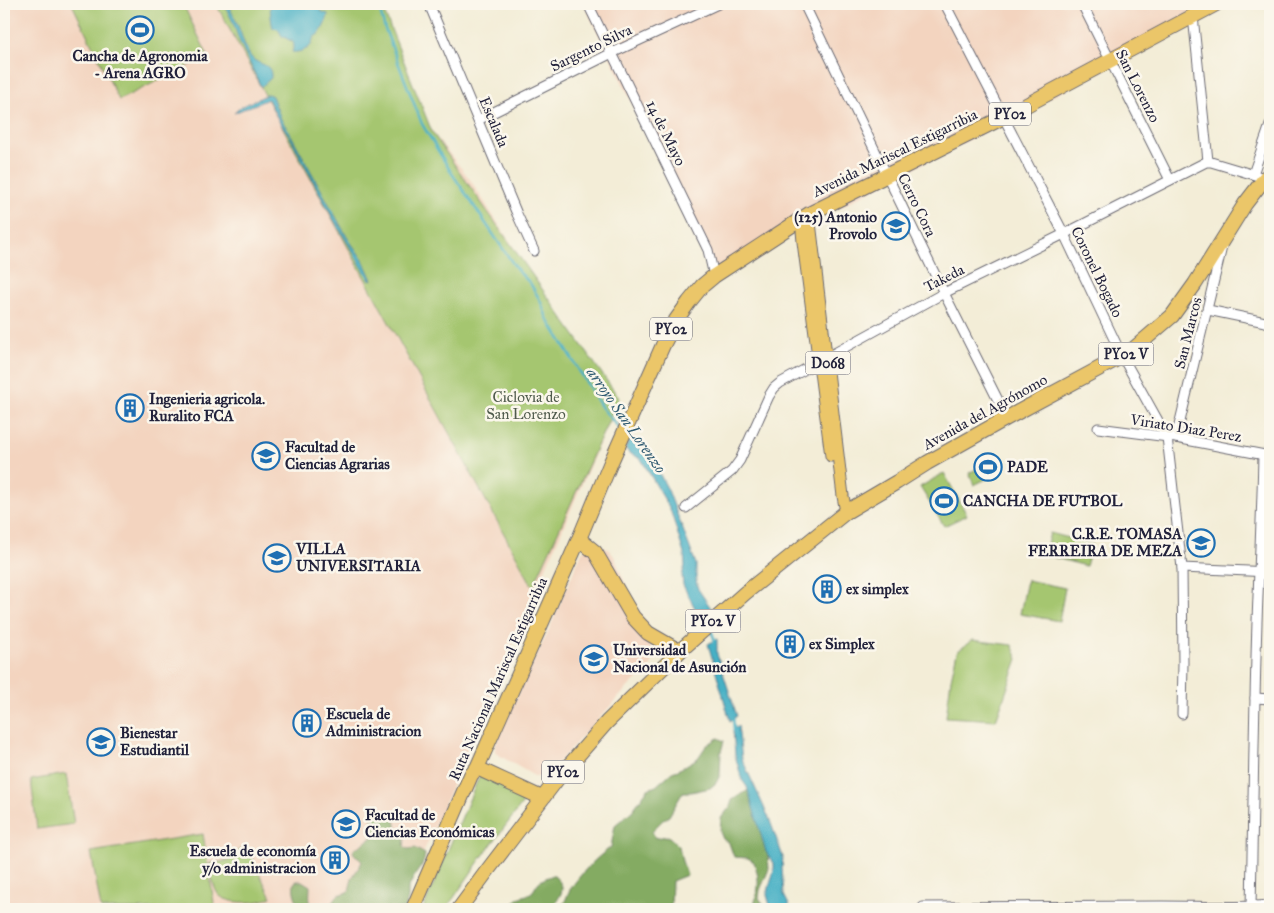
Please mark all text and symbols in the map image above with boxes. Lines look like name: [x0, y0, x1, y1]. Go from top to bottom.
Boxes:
sports icon: Cancha de Agronomia - Arena AGRO: [125, 15, 155, 45]
street label: Sargento Silva: [547, 20, 635, 75]
street label: San Lorenzo: [1112, 46, 1164, 126]
place label: Cancha de Agronomia - Arena AGRO: [72, 47, 208, 82]
street label: Escalada: [475, 94, 513, 151]
street label: 14 de Mayo: [642, 97, 690, 169]
road number: PY02: [989, 102, 1031, 126]
street label: Avenida Mariscal Estigarribia: [809, 105, 981, 201]
street label: Cerro Cora: [894, 170, 940, 240]
place label: (125) Antonio Provolo: [794, 208, 877, 243]
school or university icon: (125) Antonio Provolo: [881, 211, 911, 241]
street label: Coronel Bogado: [1067, 224, 1127, 321]
street label: Takeda: [921, 260, 968, 296]
street label: San Marcos: [1170, 295, 1206, 371]
road number: PY02: [650, 318, 692, 340]
road number: PY02 V: [1098, 342, 1154, 366]
road number: D068: [806, 352, 850, 374]
water label: arroyo San Lorenzo: [582, 363, 670, 477]
street label: Avenida del Agrónomo: [919, 370, 1051, 454]
park label: Ciclovia de San Lorenzo: [486, 388, 566, 423]
place label: Ingenieria agricola. Ruralito FCA: [149, 390, 265, 425]
building icon: Ingenieria agricola. Ruralito FCA: [115, 393, 145, 423]
street label: Viriato Diaz Perez: [1128, 410, 1243, 446]
place label: Facultad de Ciencias Agrarias: [285, 438, 390, 474]
school or university icon: Facultad de Ciencias Agrarias: [251, 441, 281, 471]
sports icon: PADE: [973, 452, 1003, 482]
place label: PADE: [1007, 458, 1048, 476]
sports icon: CANCHA DE FUTBOL: [929, 486, 959, 516]
place label: CANCHA DE FUTBOL: [963, 492, 1123, 510]
place label: C.R.E. TOMASA FERREIRA DE MEZA: [1028, 525, 1183, 560]
school or university icon: C.R.E. TOMASA FERREIRA DE MEZA: [1186, 528, 1216, 558]
place label: VILLA UNIVERSITARIA: [295, 540, 422, 575]
school or university icon: VILLA UNIVERSITARIA: [262, 543, 292, 573]
street label: Ruta Nacional Mariscal Estigarribia: [445, 574, 551, 783]
building icon: ex simplex: [812, 574, 842, 604]
place label: ex simplex: [846, 580, 909, 599]
road number: PY02 V: [686, 610, 740, 632]
building icon: ex Simplex: [775, 629, 805, 659]
place label: ex Simplex: [809, 635, 875, 654]
place label: Universidad Nacional de Asunción: [613, 641, 747, 676]
school or university icon: Universidad Nacional de Asunción: [579, 644, 609, 674]
place label: Escuela de Administracion: [325, 705, 422, 740]
building icon: Escuela de Administracion: [292, 708, 322, 738]
place label: Bienestar Estudiantil: [120, 724, 190, 759]
school or university icon: Bienestar Estudiantil: [86, 727, 116, 757]
road number: PY02: [542, 760, 584, 784]
place label: Facultad de Ciencias Económicas: [365, 806, 495, 841]
school or university icon: Facultad de Ciencias Económicas: [331, 809, 361, 839]
place label: Escuela de economía y/o administracion: [190, 842, 317, 878]
building icon: Escuela de economía y/o administracion: [320, 845, 350, 875]

